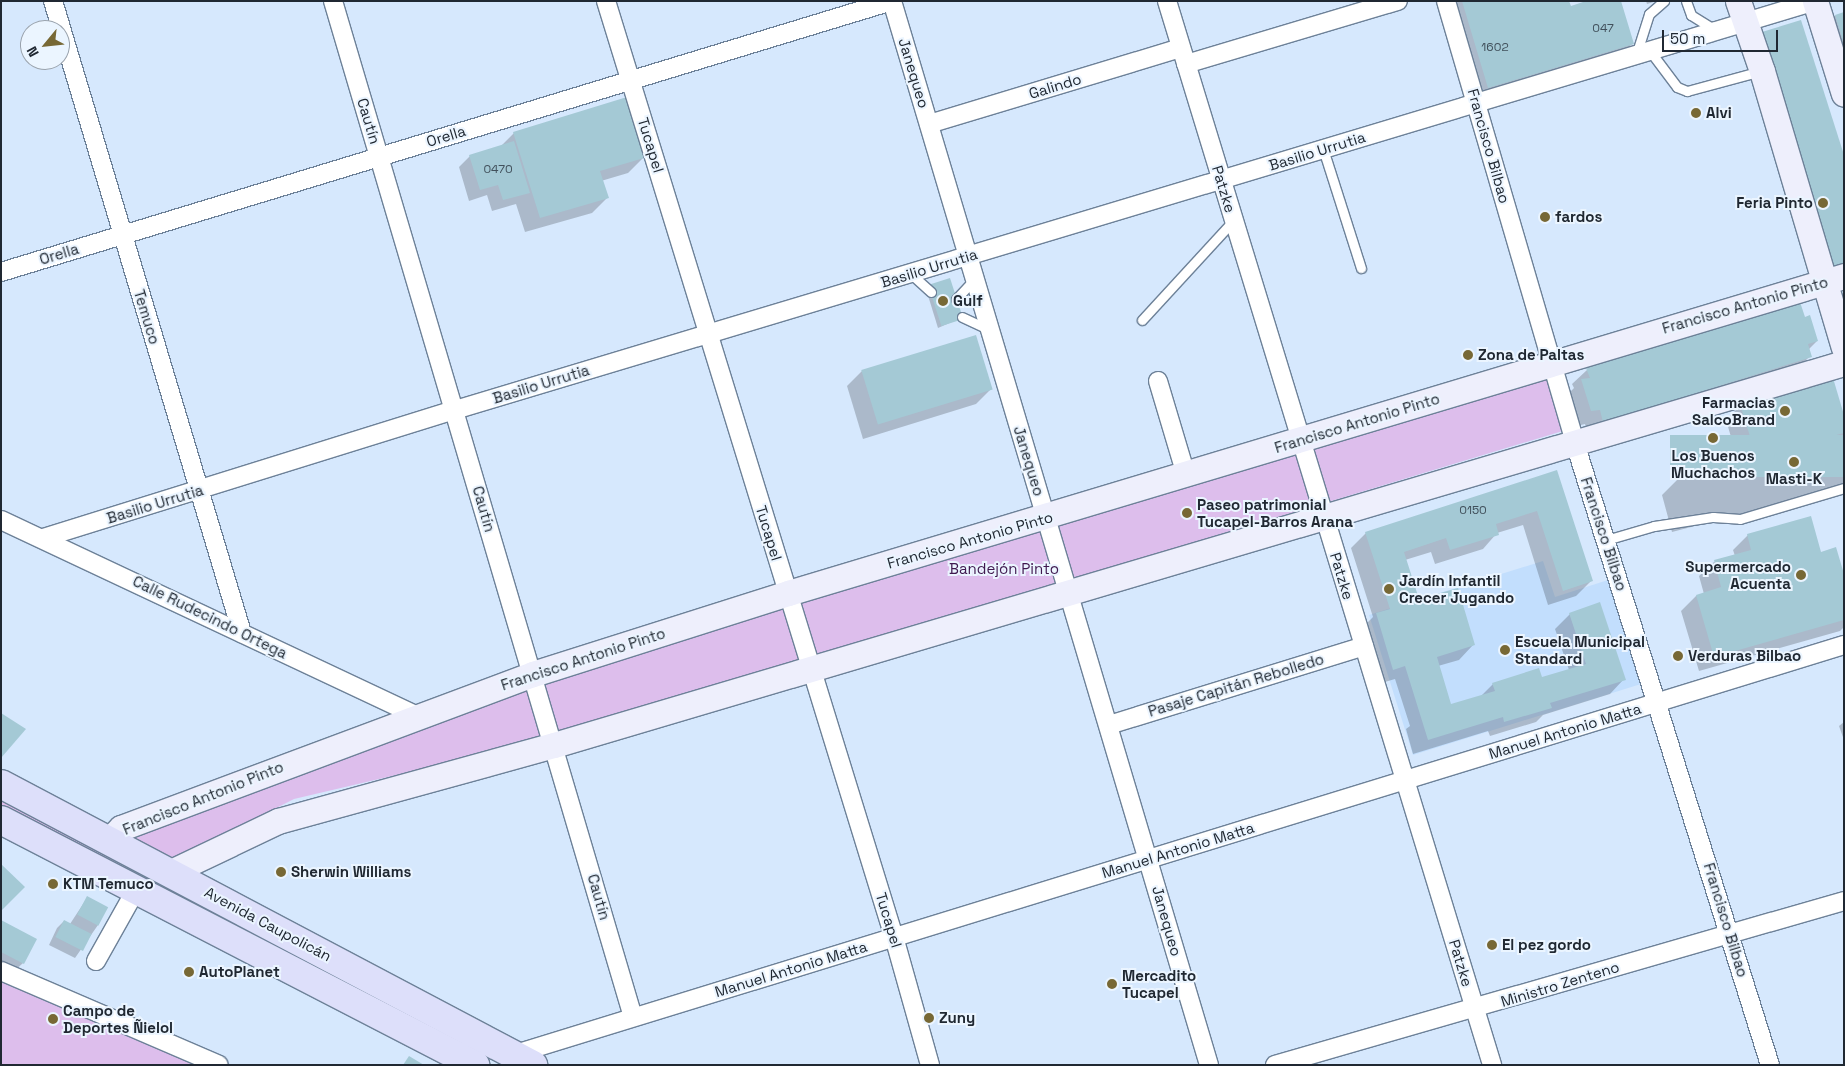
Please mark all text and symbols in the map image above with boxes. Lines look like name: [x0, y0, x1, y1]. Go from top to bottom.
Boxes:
north arrow: [20, 20, 70, 70]
scale bar: [1665, 20, 1781, 52]
house number: 047: [1592, 22, 1614, 36]
text: 50 m: [1670, 29, 1705, 48]
street label: Janequeo: [895, 36, 933, 110]
house number: 1602: [1481, 41, 1509, 55]
text: N: [22, 43, 43, 60]
street label: Galindo: [1027, 69, 1083, 103]
street label: Francisco Bilbao: [1464, 87, 1514, 205]
street label: Cautín: [354, 96, 384, 146]
place label: Alvi: [1706, 104, 1732, 122]
marker: Alvi: [1690, 107, 1702, 119]
street label: Tucapel: [634, 115, 668, 175]
street label: Orella: [424, 122, 468, 150]
street label: Basilio Urrutia: [1266, 128, 1368, 174]
house number: 0470: [483, 163, 513, 177]
street label: Patzke: [1208, 163, 1240, 215]
place label: Feria Pinto: [1736, 194, 1813, 212]
marker: Feria Pinto: [1817, 197, 1829, 209]
place label: fardos: [1555, 208, 1602, 226]
marker: fardos: [1539, 211, 1551, 223]
street label: Orella: [37, 240, 81, 268]
street label: Basilio Urrutia: [878, 245, 980, 291]
street label: Francisco Antonio Pinto: [1660, 273, 1830, 337]
street label: Temuco: [130, 287, 164, 347]
place label: Gulf: [953, 292, 983, 310]
marker: Gulf: [937, 295, 949, 307]
place label: Zona de Paltas: [1478, 346, 1584, 364]
marker: Zona de Paltas: [1462, 349, 1474, 361]
street label: Basilio Urrutia: [490, 361, 592, 407]
street label: Francisco Antonio Pinto: [1272, 389, 1442, 457]
place label: Farmacias SalcoBrand: [1692, 393, 1775, 428]
marker: Farmacias SalcoBrand: [1779, 405, 1791, 417]
street label: Janequeo: [1010, 424, 1048, 498]
marker: Los Buenos Muchachos: [1707, 432, 1719, 444]
place label: Los Buenos Muchachos: [1671, 446, 1755, 481]
marker: Masti-K: [1788, 456, 1800, 468]
place label: Masti-K: [1766, 470, 1822, 488]
street label: Francisco Bilbao: [1577, 475, 1631, 593]
street label: Basilio Urrutia: [104, 481, 206, 527]
street label: Cautín: [469, 484, 499, 534]
place label: Paseo patrimonial Tucapel-Barros Arana: [1197, 495, 1353, 530]
street label: Tucapel: [752, 503, 786, 563]
house number: 0150: [1459, 504, 1487, 518]
marker: Paseo patrimonial Tucapel-Barros Arana: [1181, 507, 1193, 519]
street label: Francisco Antonio Pinto: [885, 508, 1055, 572]
street label: Patzke: [1326, 550, 1358, 602]
place label: Supermercado Acuenta: [1685, 557, 1791, 592]
park label: Bandejón Pinto: [949, 560, 1059, 578]
marker: Supermercado Acuenta: [1795, 569, 1807, 581]
place label: Jardín Infantil Crecer Jugando: [1399, 571, 1514, 606]
street label: Calle Rudecindo Ortega: [130, 572, 290, 662]
marker: Jardín Infantil Crecer Jugando: [1383, 583, 1395, 595]
street label: Francisco Antonio Pinto: [498, 624, 668, 694]
place label: Escuela Municipal Standard: [1515, 632, 1645, 667]
marker: Escuela Municipal Standard: [1499, 644, 1511, 656]
place label: Verduras Bilbao: [1688, 647, 1801, 665]
street label: Pasaje Capitán Rebolledo: [1146, 650, 1326, 720]
marker: Verduras Bilbao: [1672, 650, 1684, 662]
street label: Manuel Antonio Matta: [1487, 699, 1643, 763]
street label: Francisco Antonio Pinto: [120, 757, 286, 839]
street label: Manuel Antonio Matta: [1100, 818, 1256, 882]
street label: Francisco Bilbao: [1700, 861, 1752, 979]
place label: Sherwin Williams: [291, 863, 411, 881]
marker: Sherwin Williams: [275, 866, 287, 878]
street label: Cautín: [584, 872, 614, 922]
place label: KTM Temuco: [63, 875, 154, 893]
marker: KTM Temuco: [47, 878, 59, 890]
street label: Avenida Caupolicán: [201, 883, 335, 965]
street label: Janequeo: [1148, 884, 1186, 958]
street label: Tucapel: [872, 890, 906, 950]
place label: El pez gordo: [1502, 936, 1591, 954]
street label: Manuel Antonio Matta: [713, 937, 869, 1001]
street label: Patzke: [1445, 937, 1477, 989]
marker: El pez gordo: [1486, 939, 1498, 951]
street label: Ministro Zenteno: [1499, 957, 1621, 1011]
place label: AutoPlanet: [199, 963, 280, 981]
marker: AutoPlanet: [183, 966, 195, 978]
place label: Mercadito Tucapel: [1122, 966, 1196, 1001]
marker: Mercadito Tucapel: [1106, 978, 1118, 990]
place label: Campo de Deportes Ñielol: [63, 1001, 173, 1036]
place label: Zuny: [939, 1009, 975, 1027]
marker: Zuny: [923, 1012, 935, 1024]
marker: Campo de Deportes Ñielol: [47, 1013, 59, 1025]

